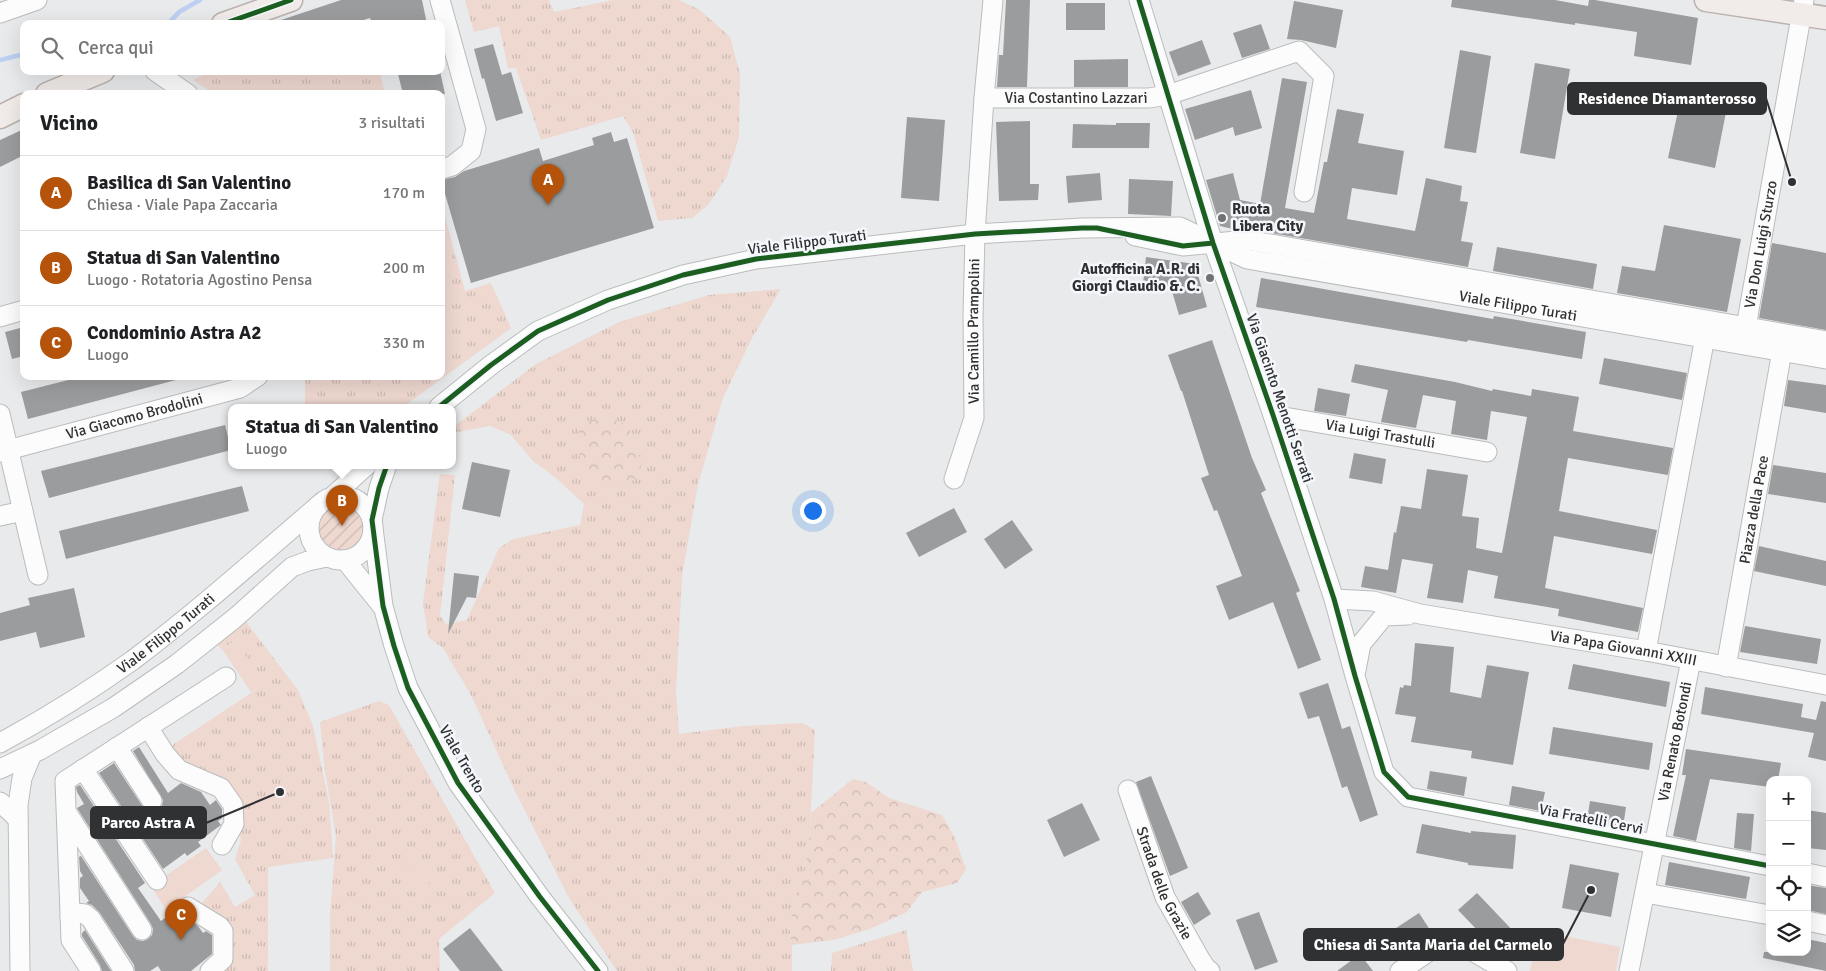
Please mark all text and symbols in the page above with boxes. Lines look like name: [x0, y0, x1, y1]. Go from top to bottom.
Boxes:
search box: [20, 20, 445, 75]
icon: search: [38, 34, 66, 62]
text: Cerca qui: [78, 36, 154, 60]
callout: Residence Diamanterosso: [1568, 83, 1766, 114]
street label: Via Costantino Lazzari: [1005, 89, 1147, 107]
text: Residence Diamanterosso: [1578, 89, 1756, 109]
text: Vicino: [40, 110, 98, 136]
text: 3 risultati: [359, 113, 425, 133]
pin: A: [532, 164, 564, 205]
text: Basilica di San Valentino: [87, 171, 291, 195]
street label: Via Don Luigi Sturzo: [1741, 179, 1781, 310]
text: A: [51, 183, 61, 203]
text: 170 m: [383, 183, 425, 203]
text: Chiesa · Viale Papa Zaccaria: [87, 195, 278, 215]
place label: Ruota Libera City: [1232, 200, 1304, 235]
marker: Ruota Libera City: [1216, 212, 1228, 224]
street label: Viale Filippo Turati: [747, 226, 867, 258]
text: Statua di San Valentino: [87, 246, 280, 270]
text: B: [51, 258, 61, 278]
text: 200 m: [383, 258, 425, 278]
street label: Via Camillo Prampolini: [964, 258, 983, 404]
place label: Autofficina A.R. di Giorgi Claudio &. C.: [1072, 260, 1200, 295]
text: Luogo · Rotatoria Agostino Pensa: [87, 270, 312, 290]
marker: Autofficina A.R. di Giorgi Claudio &. C.: [1204, 272, 1216, 284]
street label: Viale Filippo Turati: [1458, 287, 1578, 325]
street label: Via Giacinto Menotti Serrati: [1243, 311, 1317, 485]
text: Condominio Astra A2: [87, 321, 261, 345]
text: C: [51, 333, 61, 353]
text: 330 m: [383, 333, 425, 353]
text: Luogo: [87, 345, 129, 365]
street label: Via Giacomo Brodolini: [64, 389, 205, 443]
popup: [228, 404, 456, 469]
text: Statua di San Valentino: [245, 415, 439, 439]
street label: Via Luigi Trastulli: [1324, 415, 1437, 452]
text: Luogo: [245, 439, 287, 459]
street label: Piazza della Pace: [1735, 454, 1772, 565]
pin: B: [326, 485, 358, 526]
your location: [800, 498, 826, 524]
street label: Viale Filippo Turati: [114, 590, 218, 677]
street label: Via Papa Giovanni XXIII: [1549, 626, 1698, 669]
street label: Via Renato Botondi: [1654, 680, 1695, 803]
street label: Viale Trento: [435, 722, 489, 797]
map controls: [1766, 776, 1811, 956]
button: +: [1766, 776, 1811, 821]
street label: Via Fratelli Cervi: [1537, 800, 1645, 838]
callout: Parco Astra A: [91, 807, 206, 838]
text: Parco Astra A: [101, 813, 196, 833]
button: −: [1766, 821, 1811, 866]
street label: Strada delle Grazie: [1132, 824, 1196, 943]
button: locate: [1766, 866, 1811, 911]
pin: C: [165, 899, 197, 940]
button: layers: [1766, 911, 1811, 956]
callout: Chiesa di Santa Maria del Carmelo: [1304, 929, 1563, 960]
text: Chiesa di Santa Maria del Carmelo: [1314, 935, 1552, 955]

